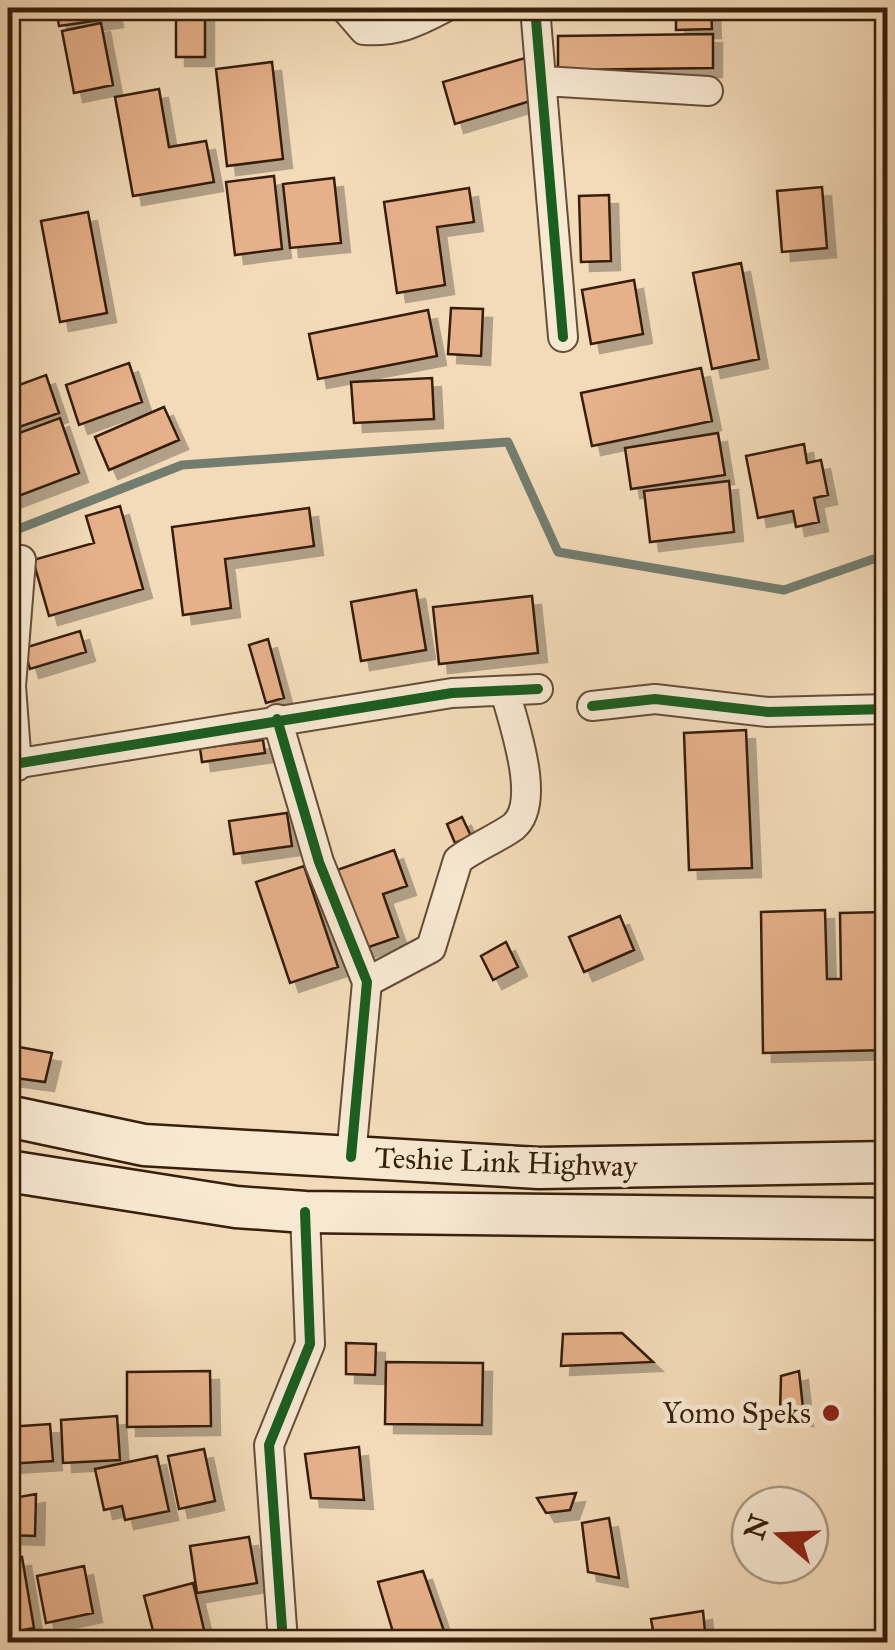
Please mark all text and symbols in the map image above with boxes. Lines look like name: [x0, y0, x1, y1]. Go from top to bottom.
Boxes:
street label: Teshie Link Highway: [374, 1139, 639, 1185]
place label: Yomo Speks: [662, 1395, 811, 1431]
marker: Yomo Speks: [820, 1402, 842, 1424]
north arrow: [730, 1485, 830, 1585]
text: N: [736, 1510, 777, 1544]

